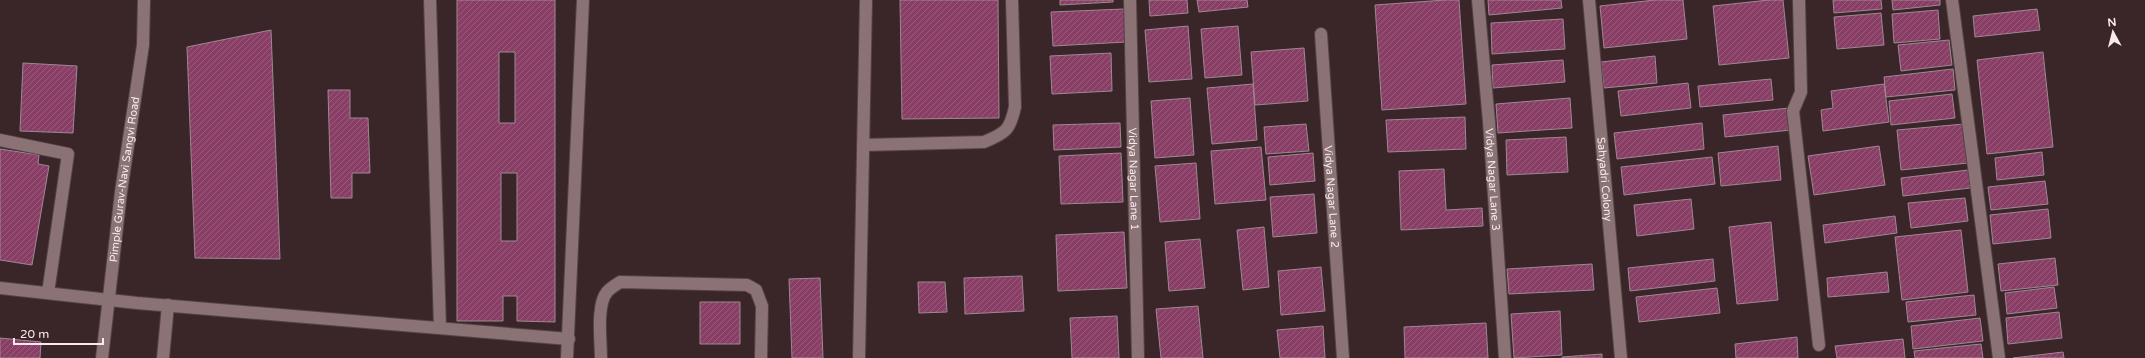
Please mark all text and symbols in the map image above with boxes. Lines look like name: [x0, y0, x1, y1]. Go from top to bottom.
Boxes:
north arrow: [2093, 12, 2133, 52]
text: N: [2107, 16, 2117, 30]
street label: Pimple Gurav-Navi Sangvi Road: [107, 96, 142, 263]
street label: Vidya Nagar Lane 1: [1126, 127, 1141, 230]
street label: Vidya Nagar Lane 3: [1482, 128, 1502, 231]
street label: Sahyadri Colony: [1594, 137, 1615, 222]
street label: Vidya Nagar Lane 2: [1322, 145, 1342, 248]
scale bar: [14, 320, 103, 346]
text: 20 m: [20, 327, 49, 341]

